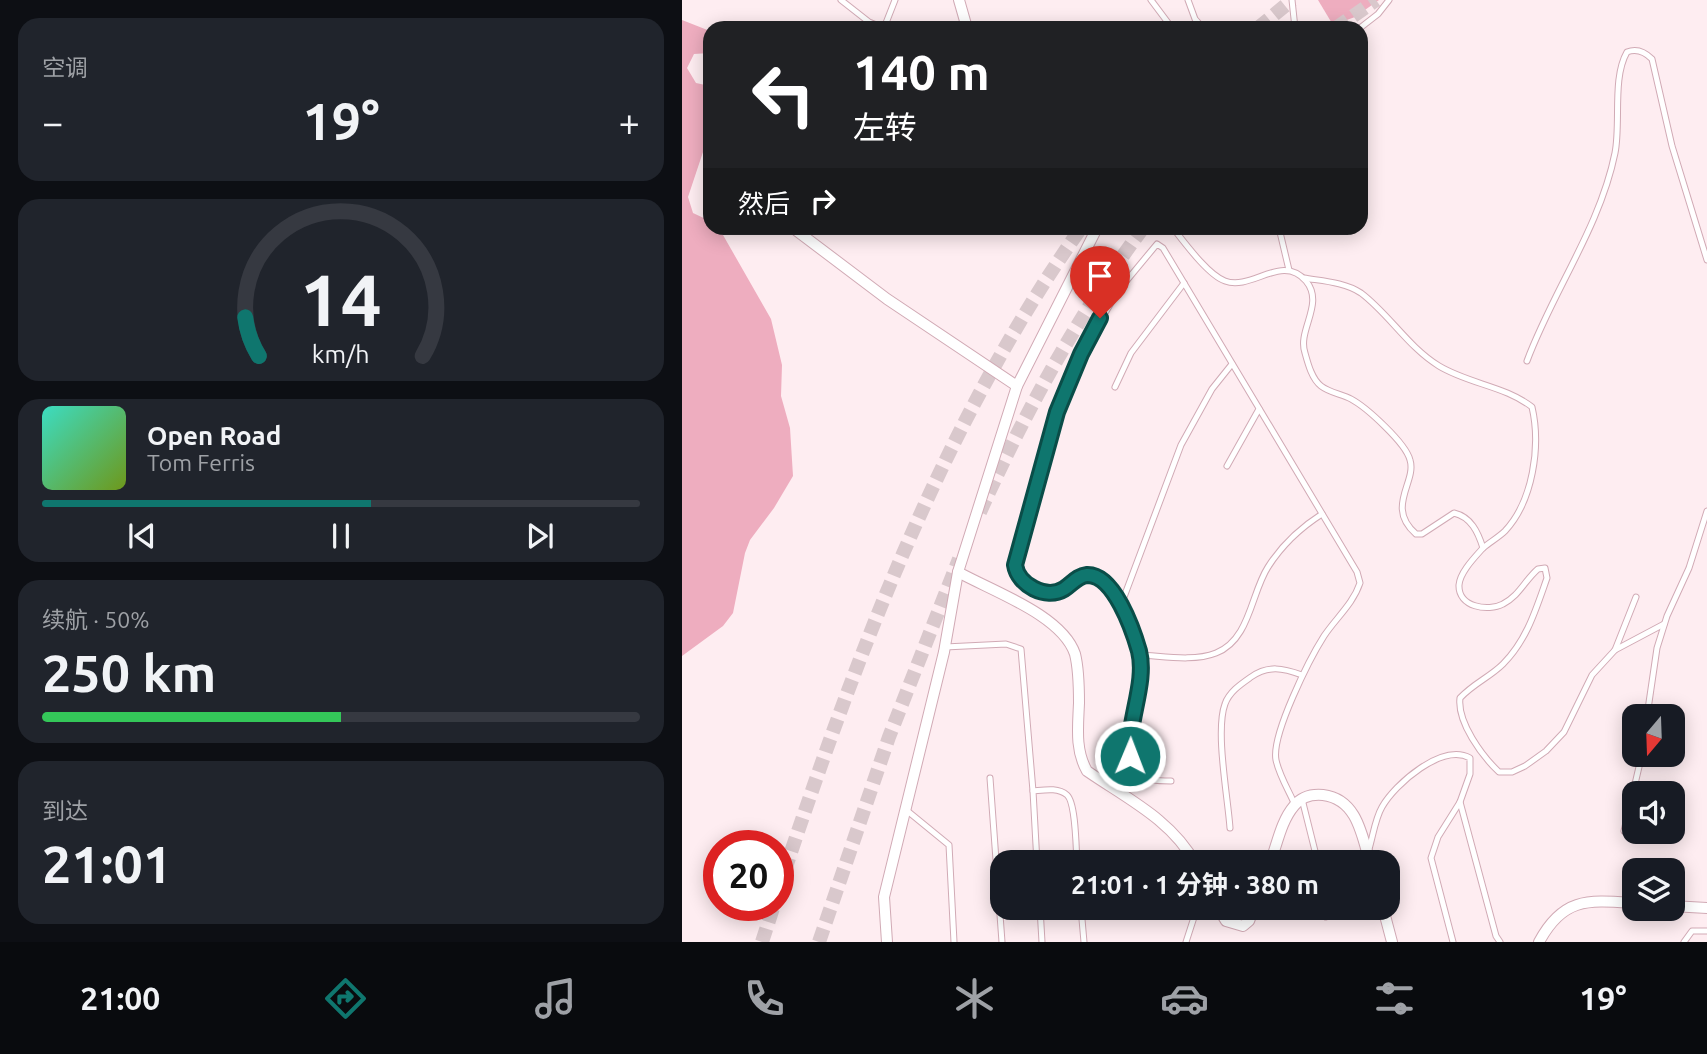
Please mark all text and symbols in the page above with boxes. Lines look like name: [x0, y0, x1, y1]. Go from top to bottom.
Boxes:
text: 140 m: [853, 44, 990, 99]
icon: left: [738, 49, 829, 140]
text: 空调: [42, 55, 88, 80]
text: 19°: [302, 92, 380, 150]
text: −: [42, 101, 63, 143]
text: +: [619, 101, 640, 143]
text: 左转: [853, 109, 917, 145]
icon: right: [804, 182, 842, 220]
text: 然后: [738, 189, 790, 218]
pin: [1070, 246, 1130, 318]
icon: arrive: [1081, 257, 1119, 295]
text: 14: [300, 258, 382, 340]
text: km/h: [312, 340, 370, 368]
text: Open Road: [147, 421, 281, 450]
text: Tom Ferris: [147, 450, 255, 475]
icon: previous: [123, 517, 161, 555]
icon: pause: [322, 517, 360, 555]
icon: next: [521, 517, 559, 555]
text: 续航 · 50%: [42, 607, 149, 632]
text: 250 km: [42, 644, 216, 702]
north arrow: [1622, 704, 1685, 766]
map controls: [1622, 704, 1685, 921]
position arrow: [1093, 719, 1167, 793]
button: sound: [1622, 781, 1685, 844]
text: 到达: [42, 798, 88, 823]
speed limit sign: 20: [703, 830, 794, 921]
text: 21:01: [42, 835, 172, 893]
button: layers: [1622, 858, 1685, 921]
text: 21:01 · 1 分钟 · 380 m: [1071, 870, 1319, 899]
icon: directions: [321, 974, 370, 1023]
icon: music: [531, 974, 580, 1023]
icon: phone: [740, 974, 789, 1023]
icon: climate: [950, 974, 999, 1023]
icon: car: [1160, 974, 1209, 1023]
icon: filters: [1370, 974, 1419, 1023]
text: 21:00: [80, 980, 160, 1016]
text: 19°: [1579, 980, 1627, 1016]

